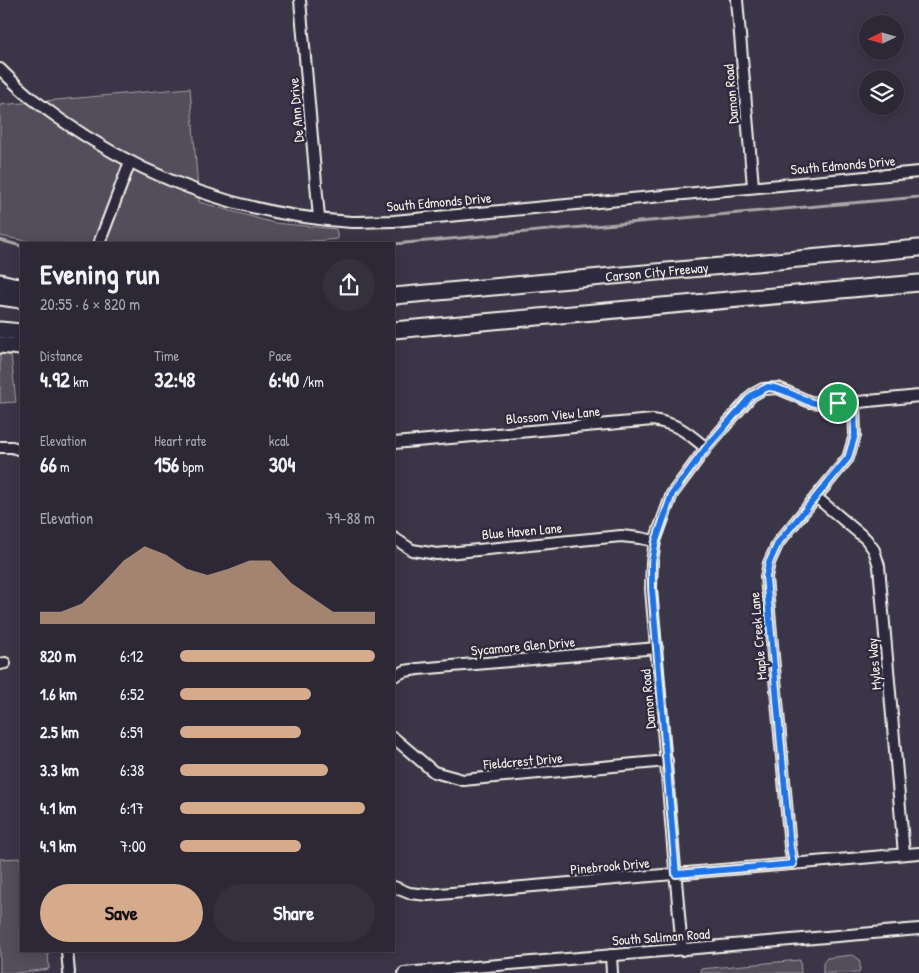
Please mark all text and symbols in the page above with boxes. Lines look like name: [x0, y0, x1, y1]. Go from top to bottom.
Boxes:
north arrow: [859, 15, 904, 60]
map controls: [859, 15, 904, 115]
street label: Damon Road: [718, 63, 743, 125]
button: layers: [859, 70, 904, 115]
street label: De Ann Drive: [283, 77, 308, 143]
street label: South Edmonds Drive: [790, 150, 897, 179]
street label: South Edmonds Drive: [386, 187, 493, 216]
text: Evening run: [40, 255, 160, 293]
street label: Carson City Freeway: [604, 257, 710, 286]
button: share: [323, 259, 375, 311]
text: 20:55 · 6 × 820 m: [40, 293, 140, 315]
text: Distance: [40, 346, 83, 365]
text: Time: [154, 346, 179, 365]
text: Pace: [269, 346, 292, 365]
text: 4.92: [40, 365, 70, 394]
text: 32:48: [154, 365, 195, 394]
text: 6:40: [269, 365, 299, 394]
text: km: [70, 372, 88, 391]
text: /km: [299, 372, 324, 391]
pin: [817, 382, 859, 424]
icon: arrive: [824, 389, 852, 417]
street label: Blossom View Lane: [505, 401, 601, 428]
text: Elevation: [40, 431, 87, 450]
text: Heart rate: [154, 431, 207, 450]
text: kcal: [269, 431, 289, 450]
text: 66: [40, 450, 57, 479]
text: 156: [154, 450, 179, 479]
text: 304: [269, 450, 295, 479]
text: m: [57, 457, 70, 476]
text: bpm: [179, 457, 204, 476]
text: Elevation: [40, 507, 93, 529]
text: 79–88 m: [326, 507, 375, 529]
street label: Blue Haven Lane: [481, 517, 563, 543]
street label: Maple Creek Lane: [744, 591, 772, 681]
street label: Sycamore Glen Drive: [470, 631, 576, 661]
street label: Myles Way: [862, 637, 886, 691]
text: 820 m: [40, 645, 76, 667]
text: 6:12: [120, 645, 143, 667]
street label: Damon Road: [635, 668, 660, 730]
text: 1.6 km: [40, 683, 77, 705]
text: 6:52: [120, 683, 144, 705]
text: 2.5 km: [40, 721, 79, 743]
text: 6:59: [120, 721, 143, 743]
street label: Fieldcrest Drive: [482, 748, 564, 774]
text: 3.3 km: [40, 759, 79, 781]
text: 6:38: [120, 759, 144, 781]
text: 4.1 km: [40, 797, 76, 819]
text: 6:17: [120, 797, 144, 819]
text: 4.9 km: [40, 835, 77, 857]
text: 7:00: [120, 835, 146, 857]
street label: Pinebrook Drive: [569, 853, 651, 878]
button: Save: [40, 884, 203, 942]
button: Share: [213, 884, 375, 942]
street label: South Saliman Road: [611, 924, 711, 949]

